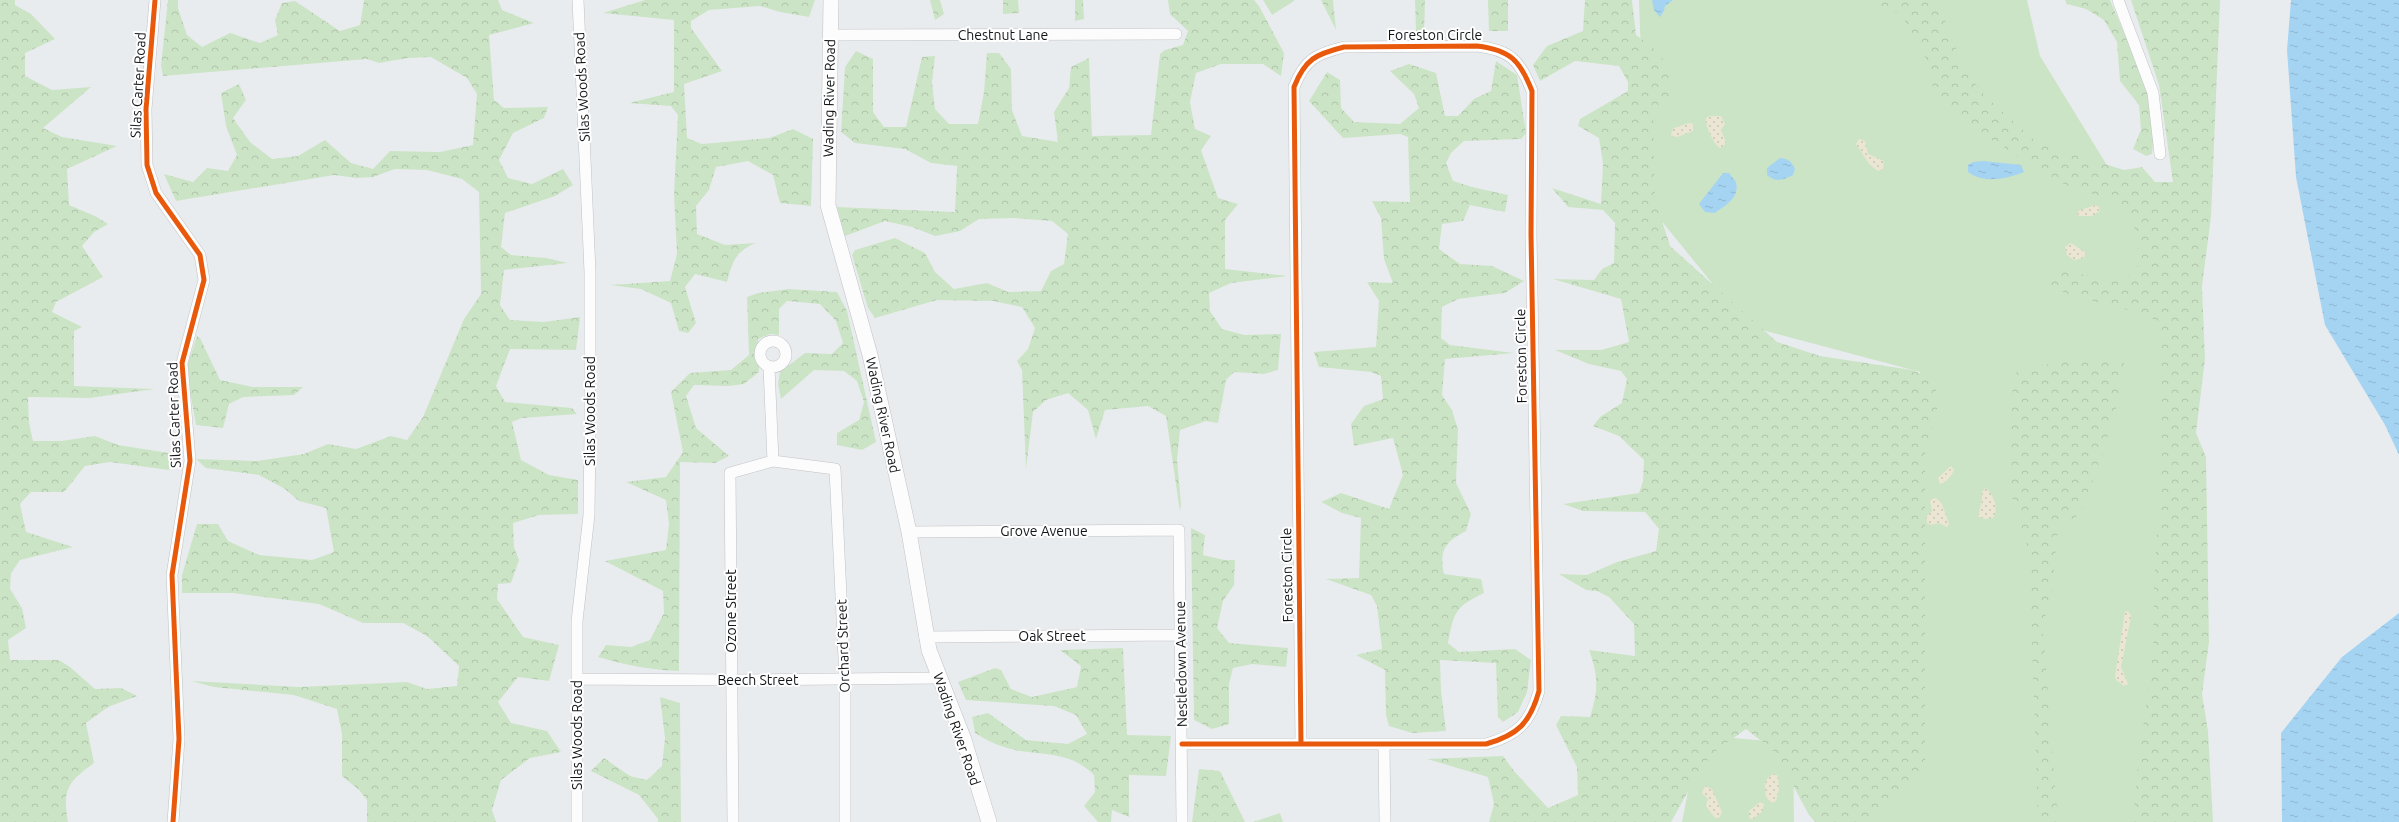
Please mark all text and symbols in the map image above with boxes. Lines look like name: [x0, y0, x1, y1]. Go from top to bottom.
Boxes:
street label: Chestnut Lane: [958, 27, 1048, 43]
street label: Foreston Circle: [1388, 27, 1482, 43]
street label: Silas Carter Road: [127, 32, 149, 138]
street label: Silas Woods Road: [571, 32, 593, 142]
street label: Wading River Road: [820, 39, 838, 157]
street label: Foreston Circle: [1512, 309, 1530, 403]
street label: Silas Woods Road: [582, 356, 598, 466]
street label: Wading River Road: [863, 356, 903, 474]
street label: Silas Carter Road: [164, 362, 184, 468]
street label: Grove Avenue: [1000, 523, 1088, 539]
street label: Foreston Circle: [1278, 528, 1296, 622]
street label: Ozone Street: [723, 569, 739, 653]
street label: Orchard Street: [833, 598, 853, 693]
street label: Nestledown Avenue: [1172, 601, 1190, 727]
street label: Oak Street: [1018, 628, 1086, 644]
street label: Wading River Road: [930, 671, 984, 787]
street label: Beech Street: [717, 672, 799, 688]
street label: Silas Woods Road: [569, 680, 585, 790]

